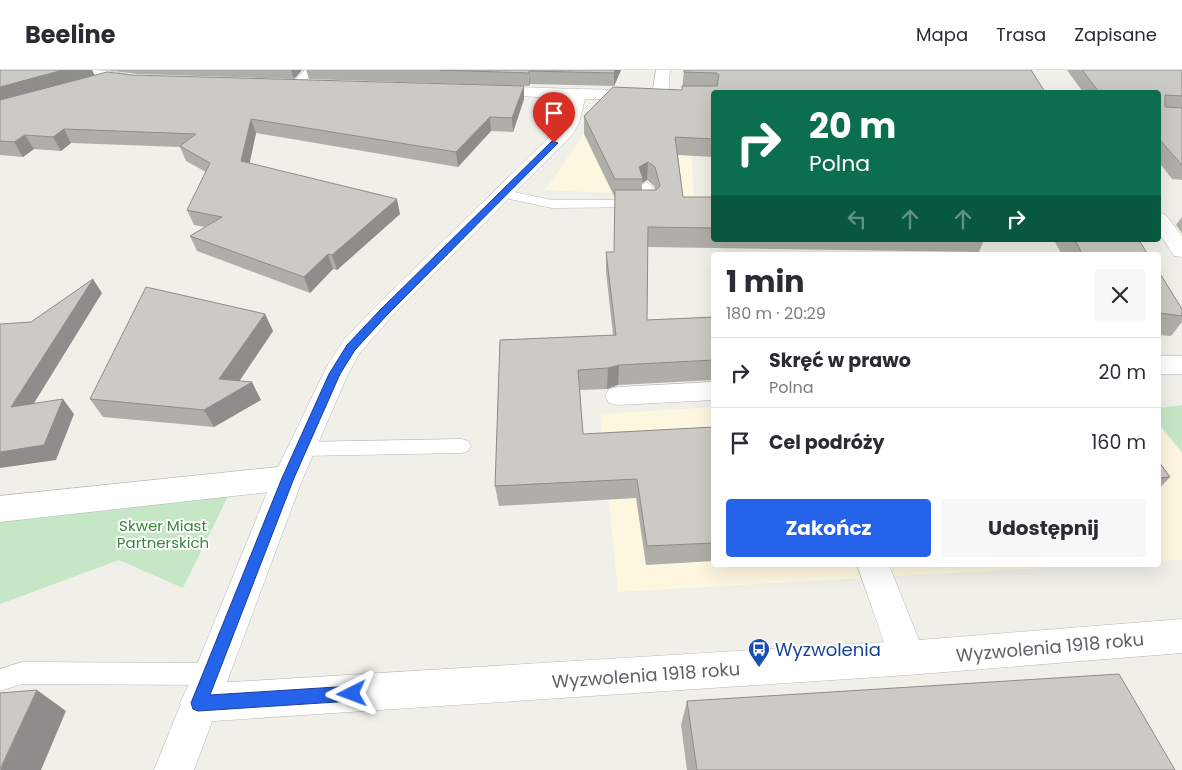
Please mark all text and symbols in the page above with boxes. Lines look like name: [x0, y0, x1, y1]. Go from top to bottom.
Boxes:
text: Beeline: [25, 18, 116, 51]
text: Mapa: [916, 22, 968, 47]
text: Trasa: [996, 22, 1046, 47]
text: Zapisane: [1074, 22, 1157, 47]
pin: [533, 92, 575, 143]
icon: arrive: [540, 99, 568, 127]
text: 20 m: [809, 101, 896, 150]
icon: right: [726, 110, 791, 175]
text: Polna: [809, 148, 870, 179]
icon: left: [843, 205, 871, 233]
icon: ahead: [896, 205, 924, 233]
icon: ahead: [949, 205, 977, 233]
icon: right: [1002, 205, 1030, 233]
text: 1 min: [726, 260, 804, 303]
button: close: [1094, 269, 1146, 321]
text: 180 m · 20:29: [726, 302, 826, 325]
text: Skręć w prawo: [769, 347, 911, 374]
icon: right: [726, 359, 754, 387]
text: 20 m: [1098, 359, 1146, 386]
text: Polna: [769, 376, 814, 399]
icon: arrive: [726, 429, 754, 457]
text: Cel podróży: [769, 429, 884, 456]
text: 160 m: [1091, 429, 1146, 456]
button: Zakończ: [726, 499, 931, 557]
button: Udostępnij: [941, 499, 1146, 557]
park label: Skwer Miast Partnerskich: [117, 515, 209, 553]
street label: Wyzwolenia 1918 roku: [955, 626, 1145, 668]
bus stop icon: Wyzwolenia: [747, 637, 771, 668]
place label: Wyzwolenia: [775, 637, 881, 662]
street label: Wyzwolenia 1918 roku: [551, 656, 741, 694]
position arrow: [325, 667, 377, 719]

